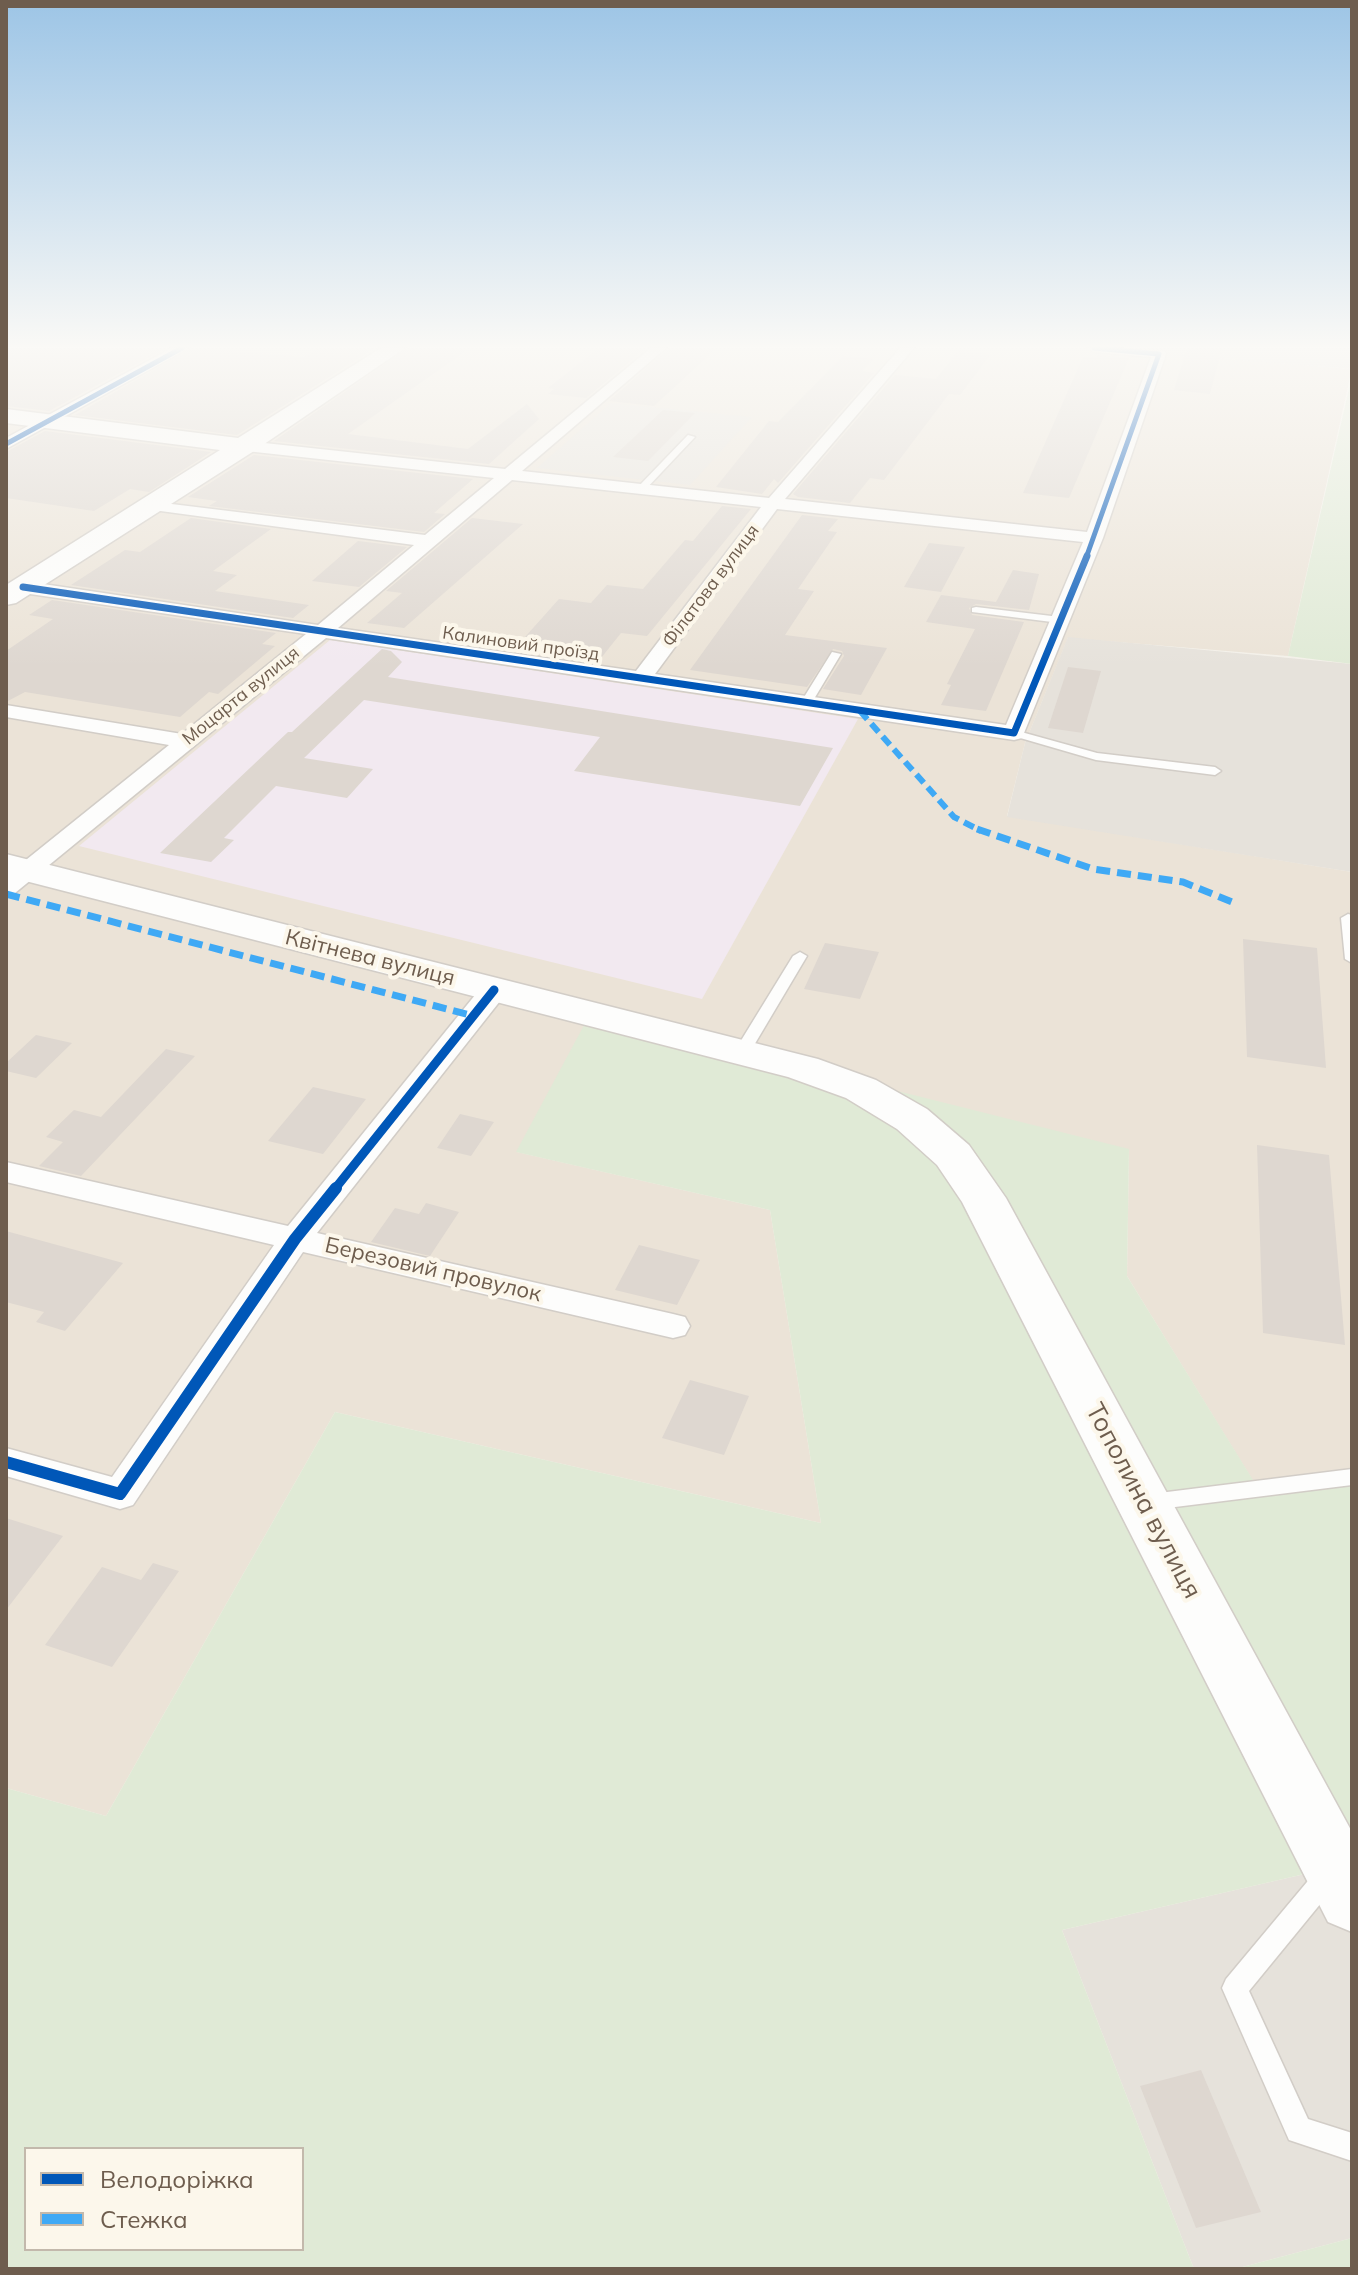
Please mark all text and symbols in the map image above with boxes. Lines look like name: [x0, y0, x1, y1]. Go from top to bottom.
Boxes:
street label: Філатова вулиця: [658, 521, 764, 651]
street label: Калиновий проїзд: [441, 622, 601, 666]
street label: Моцарта вулиця: [178, 642, 304, 750]
street label: Квітнева вулиця: [282, 924, 458, 992]
street label: Березовий провулок: [322, 1232, 544, 1308]
street label: Тополина вулиця: [1078, 1398, 1208, 1604]
legend: [24, 2147, 304, 2251]
text: Велодоріжка: [100, 2164, 254, 2194]
text: Стежка: [100, 2204, 188, 2234]

